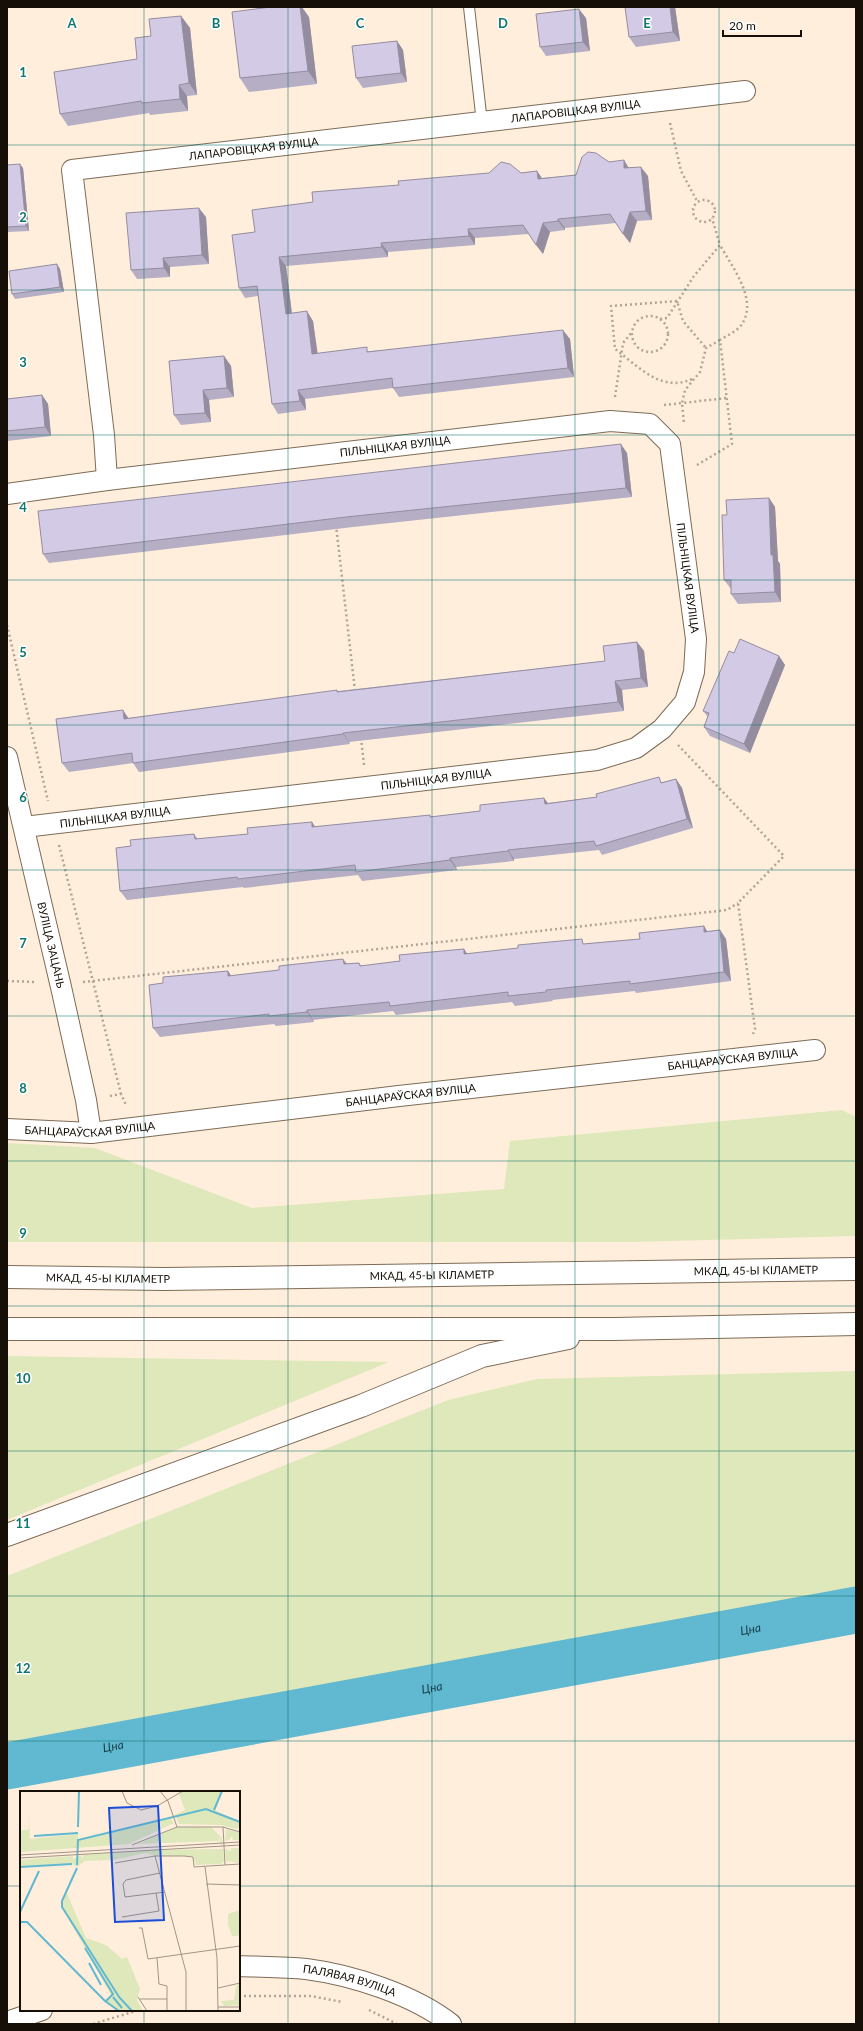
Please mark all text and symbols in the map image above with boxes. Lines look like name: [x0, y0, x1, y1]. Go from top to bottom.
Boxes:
scale bar: [723, 12, 801, 38]
text: A: [66, 15, 77, 31]
text: B: [212, 15, 221, 31]
text: C: [356, 15, 365, 31]
text: D: [498, 15, 508, 31]
text: E: [643, 15, 651, 31]
text: 20 m: [729, 18, 756, 33]
text: 1: [19, 64, 27, 80]
street label: ЛАПАРОВІЦКАЯ ВУЛІЦА: [509, 96, 642, 125]
street label: ЛАПАРОВІЦКАЯ ВУЛІЦА: [187, 134, 320, 162]
text: 2: [19, 209, 27, 225]
text: 3: [19, 354, 27, 370]
street label: ПІЛЬНІЦКАЯ ВУЛІЦА: [339, 433, 452, 459]
text: 4: [19, 499, 27, 515]
street label: ПІЛЬНІЦКАЯ ВУЛІЦА: [675, 522, 702, 635]
text: 5: [19, 644, 27, 660]
street label: ПІЛЬНІЦКАЯ ВУЛІЦА: [380, 765, 492, 792]
text: 6: [19, 789, 27, 805]
street label: ПІЛЬНІЦКАЯ ВУЛІЦА: [59, 803, 171, 830]
street label: ВУЛІЦА ЗАЦАНЬ: [35, 900, 68, 989]
text: 7: [19, 935, 27, 951]
street label: БАНЦАРАЎСКАЯ ВУЛІЦА: [667, 1045, 799, 1072]
text: 8: [19, 1080, 27, 1096]
street label: БАНЦАРАЎСКАЯ ВУЛІЦА: [345, 1080, 477, 1108]
street label: БАНЦАРАЎСКАЯ ВУЛІЦА: [24, 1118, 156, 1139]
text: 9: [19, 1225, 27, 1241]
street label: МКАД, 45-Ы КІЛАМЕТР: [694, 1263, 819, 1277]
street label: МКАД, 45-Ы КІЛАМЕТР: [370, 1267, 495, 1282]
street label: МКАД, 45-Ы КІЛАМЕТР: [46, 1270, 171, 1285]
text: 10: [15, 1370, 31, 1386]
text: 11: [15, 1515, 31, 1531]
water label: Цна: [739, 1620, 762, 1638]
text: 12: [15, 1660, 31, 1676]
water label: Цна: [420, 1678, 444, 1697]
water label: Цна: [101, 1737, 125, 1755]
inset map: [20, 1791, 240, 2011]
street label: ПАЛЯВАЯ ВУЛІЦА: [302, 1962, 399, 1999]

